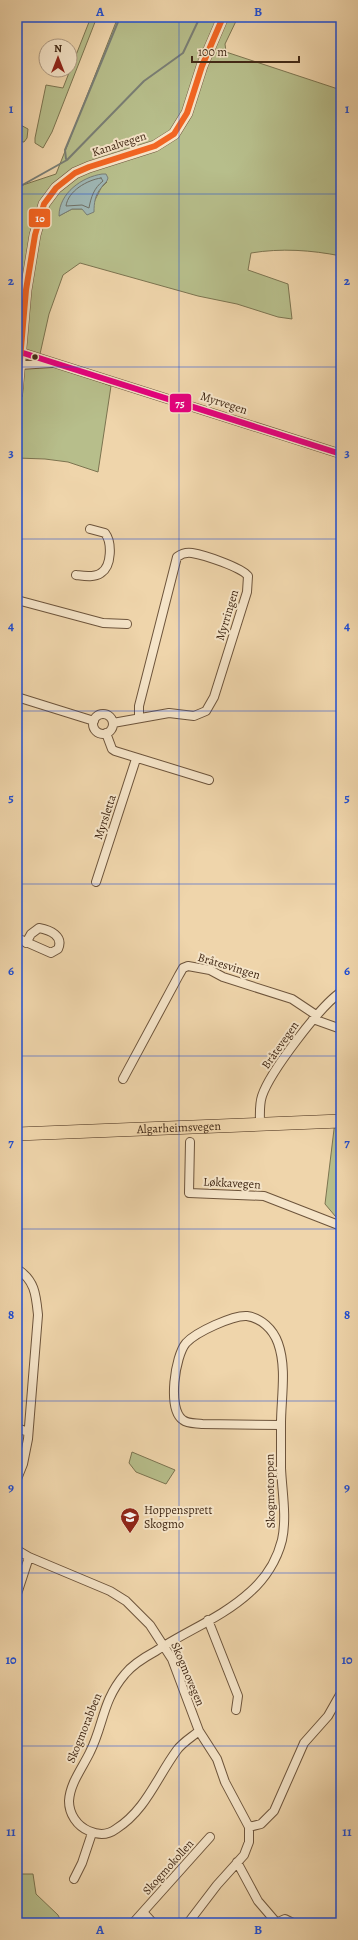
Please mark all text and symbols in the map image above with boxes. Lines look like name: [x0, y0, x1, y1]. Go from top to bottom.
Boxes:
text: A: [95, 3, 105, 20]
text: B: [254, 3, 262, 20]
north arrow: [38, 38, 78, 78]
scale bar: [192, 38, 299, 64]
text: N: [54, 41, 62, 56]
text: 100 m: [198, 44, 227, 60]
text: 1: [9, 100, 14, 117]
text: 1: [345, 100, 350, 117]
street label: Kanalvegen: [90, 128, 149, 160]
line badge: 10: [28, 208, 51, 228]
text: 10: [35, 211, 45, 226]
text: 2: [8, 272, 15, 289]
text: 2: [344, 272, 351, 289]
unlabelled marker: [30, 352, 40, 362]
street label: Myrvegen: [199, 388, 250, 418]
line badge: 75: [169, 393, 192, 413]
text: 75: [175, 396, 185, 411]
text: 3: [8, 444, 14, 461]
text: 3: [344, 444, 350, 461]
street label: Myrringen: [212, 587, 242, 642]
text: 4: [8, 617, 14, 634]
text: 4: [344, 617, 350, 634]
text: 5: [8, 789, 14, 806]
text: 5: [344, 789, 350, 806]
street label: Myrsletta: [90, 792, 120, 842]
street label: Bråtesvingen: [196, 949, 263, 983]
text: 6: [8, 962, 14, 979]
text: 6: [344, 962, 350, 979]
street label: Bråtevegen: [258, 1018, 303, 1072]
street label: Algarheimsvegen: [135, 1118, 222, 1137]
text: 7: [8, 1134, 14, 1151]
text: 7: [344, 1134, 350, 1151]
street label: Løkkavegen: [203, 1174, 262, 1193]
text: 8: [8, 1306, 14, 1323]
text: 8: [344, 1306, 350, 1323]
street label: Skogmotoppen: [261, 1453, 279, 1528]
text: 9: [8, 1479, 14, 1496]
text: 9: [344, 1479, 350, 1496]
place label: Hoppensprett Skogmo: [144, 1502, 212, 1532]
school or university icon: Hoppensprett Skogmo: [119, 1506, 141, 1534]
street label: Skogmovegen: [167, 1640, 209, 1709]
text: 10: [5, 1651, 17, 1668]
text: 10: [341, 1651, 353, 1668]
street label: Skogmorabben: [63, 1690, 105, 1765]
text: 11: [6, 1823, 16, 1840]
text: 11: [342, 1823, 352, 1840]
street label: Skogmokollen: [139, 1836, 197, 1898]
text: A: [95, 1921, 105, 1938]
text: B: [254, 1921, 262, 1938]

